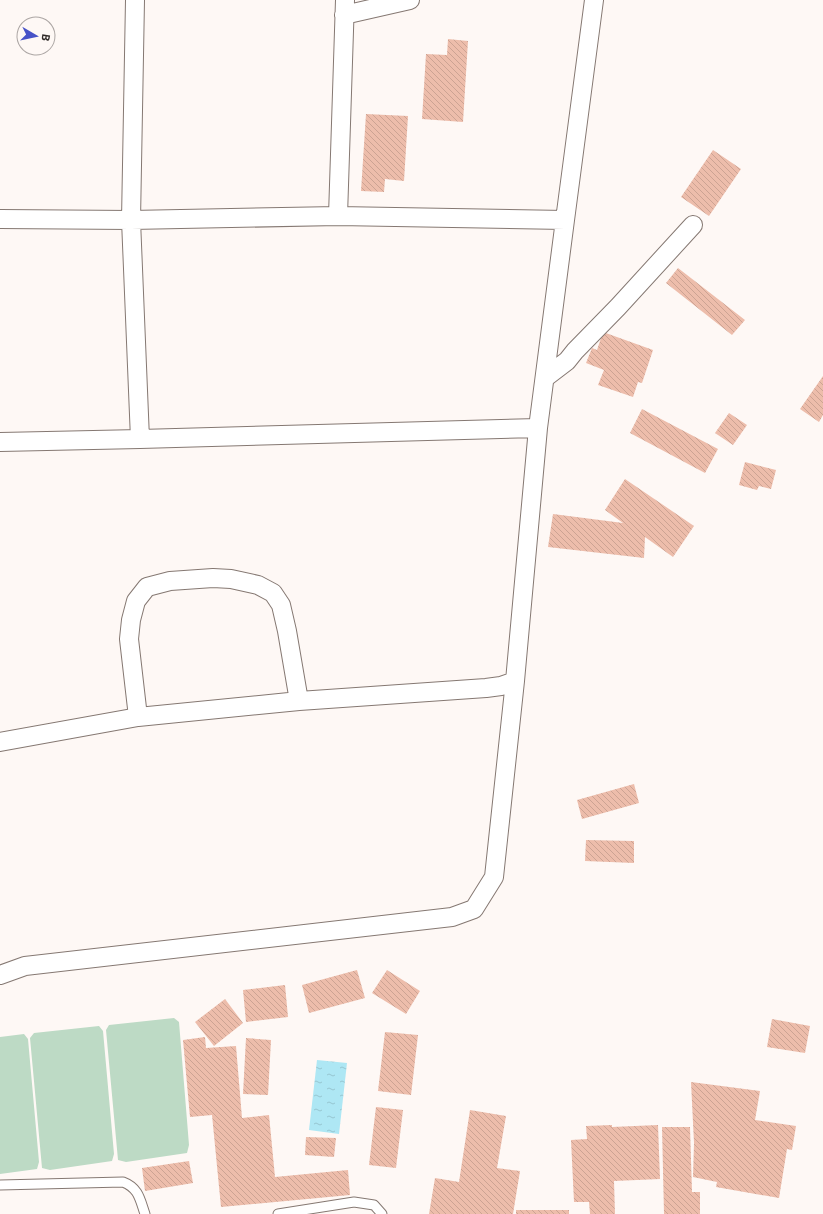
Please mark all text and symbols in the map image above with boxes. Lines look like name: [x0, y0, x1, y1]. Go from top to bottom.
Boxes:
north arrow: [16, 16, 56, 56]
text: B: [38, 33, 54, 42]

